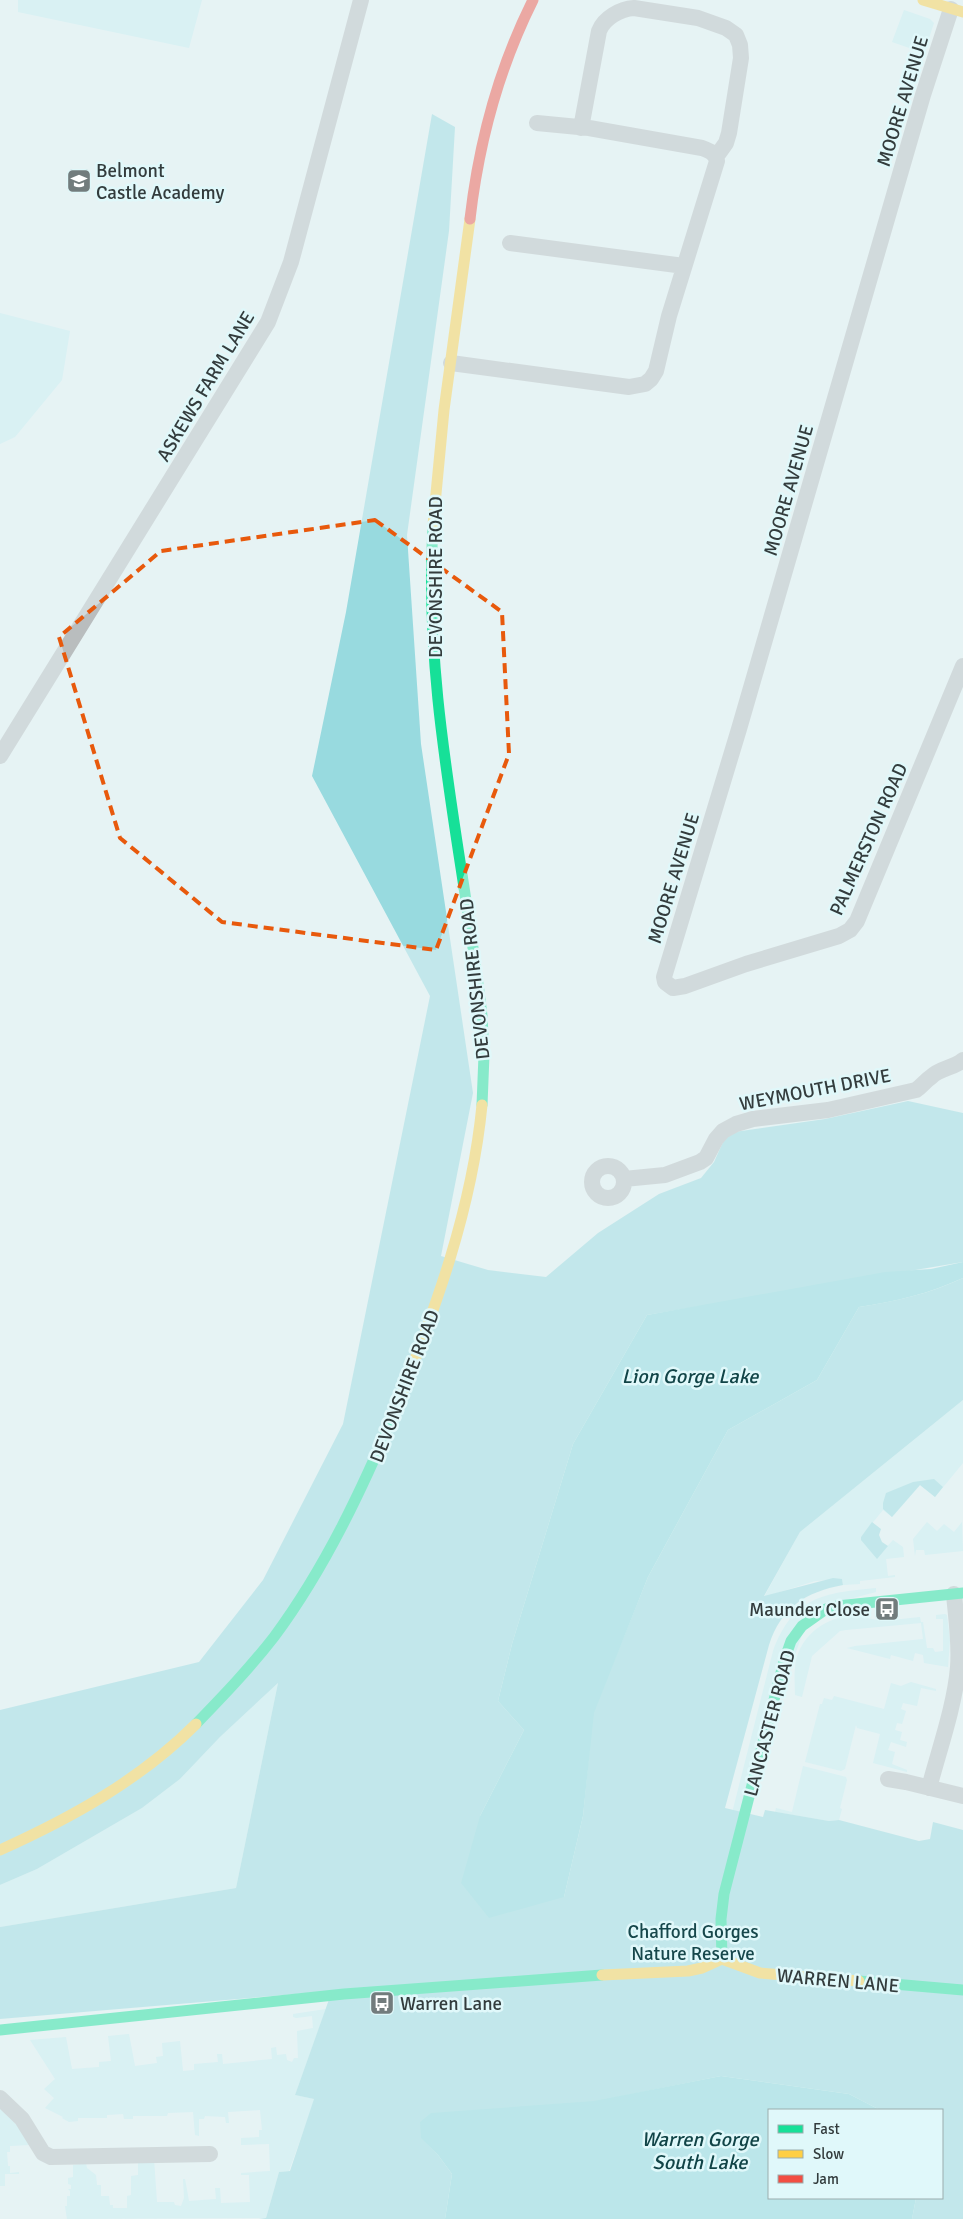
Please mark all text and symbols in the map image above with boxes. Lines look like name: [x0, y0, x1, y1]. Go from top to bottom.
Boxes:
street label: MOORE AVENUE: [872, 33, 934, 170]
place label: Belmont Castle Academy: [96, 159, 224, 205]
school or university icon: Belmont Castle Academy: [66, 168, 92, 194]
street label: ASKEWS FARM LANE: [151, 307, 260, 466]
street label: MOORE AVENUE: [759, 422, 819, 559]
street label: DEVONSHIRE ROAD: [424, 496, 448, 658]
street label: PALMERSTON ROAD: [825, 760, 913, 919]
street label: MOORE AVENUE: [643, 810, 705, 947]
street label: DEVONSHIRE ROAD: [455, 897, 495, 1061]
street label: WEYMOUTH DRIVE: [737, 1064, 893, 1116]
street label: DEVONSHIRE ROAD: [365, 1307, 445, 1466]
water label: Lion Gorge Lake: [622, 1364, 759, 1389]
bus stop icon: Maunder Close: [874, 1596, 900, 1622]
place label: Maunder Close: [749, 1598, 870, 1622]
street label: LANCASTER ROAD: [739, 1648, 801, 1799]
park label: Chafford Gorges Nature Reserve: [627, 1920, 759, 1966]
street label: WARREN LANE: [776, 1964, 900, 1998]
bus stop icon: Warren Lane: [369, 1990, 395, 2016]
place label: Warren Lane: [400, 1992, 502, 2016]
legend: [768, 2109, 943, 2199]
text: Fast: [813, 2120, 840, 2138]
water label: Warren Gorge South Lake: [641, 2127, 760, 2175]
text: Slow: [813, 2145, 844, 2163]
text: Jam: [813, 2170, 839, 2188]

